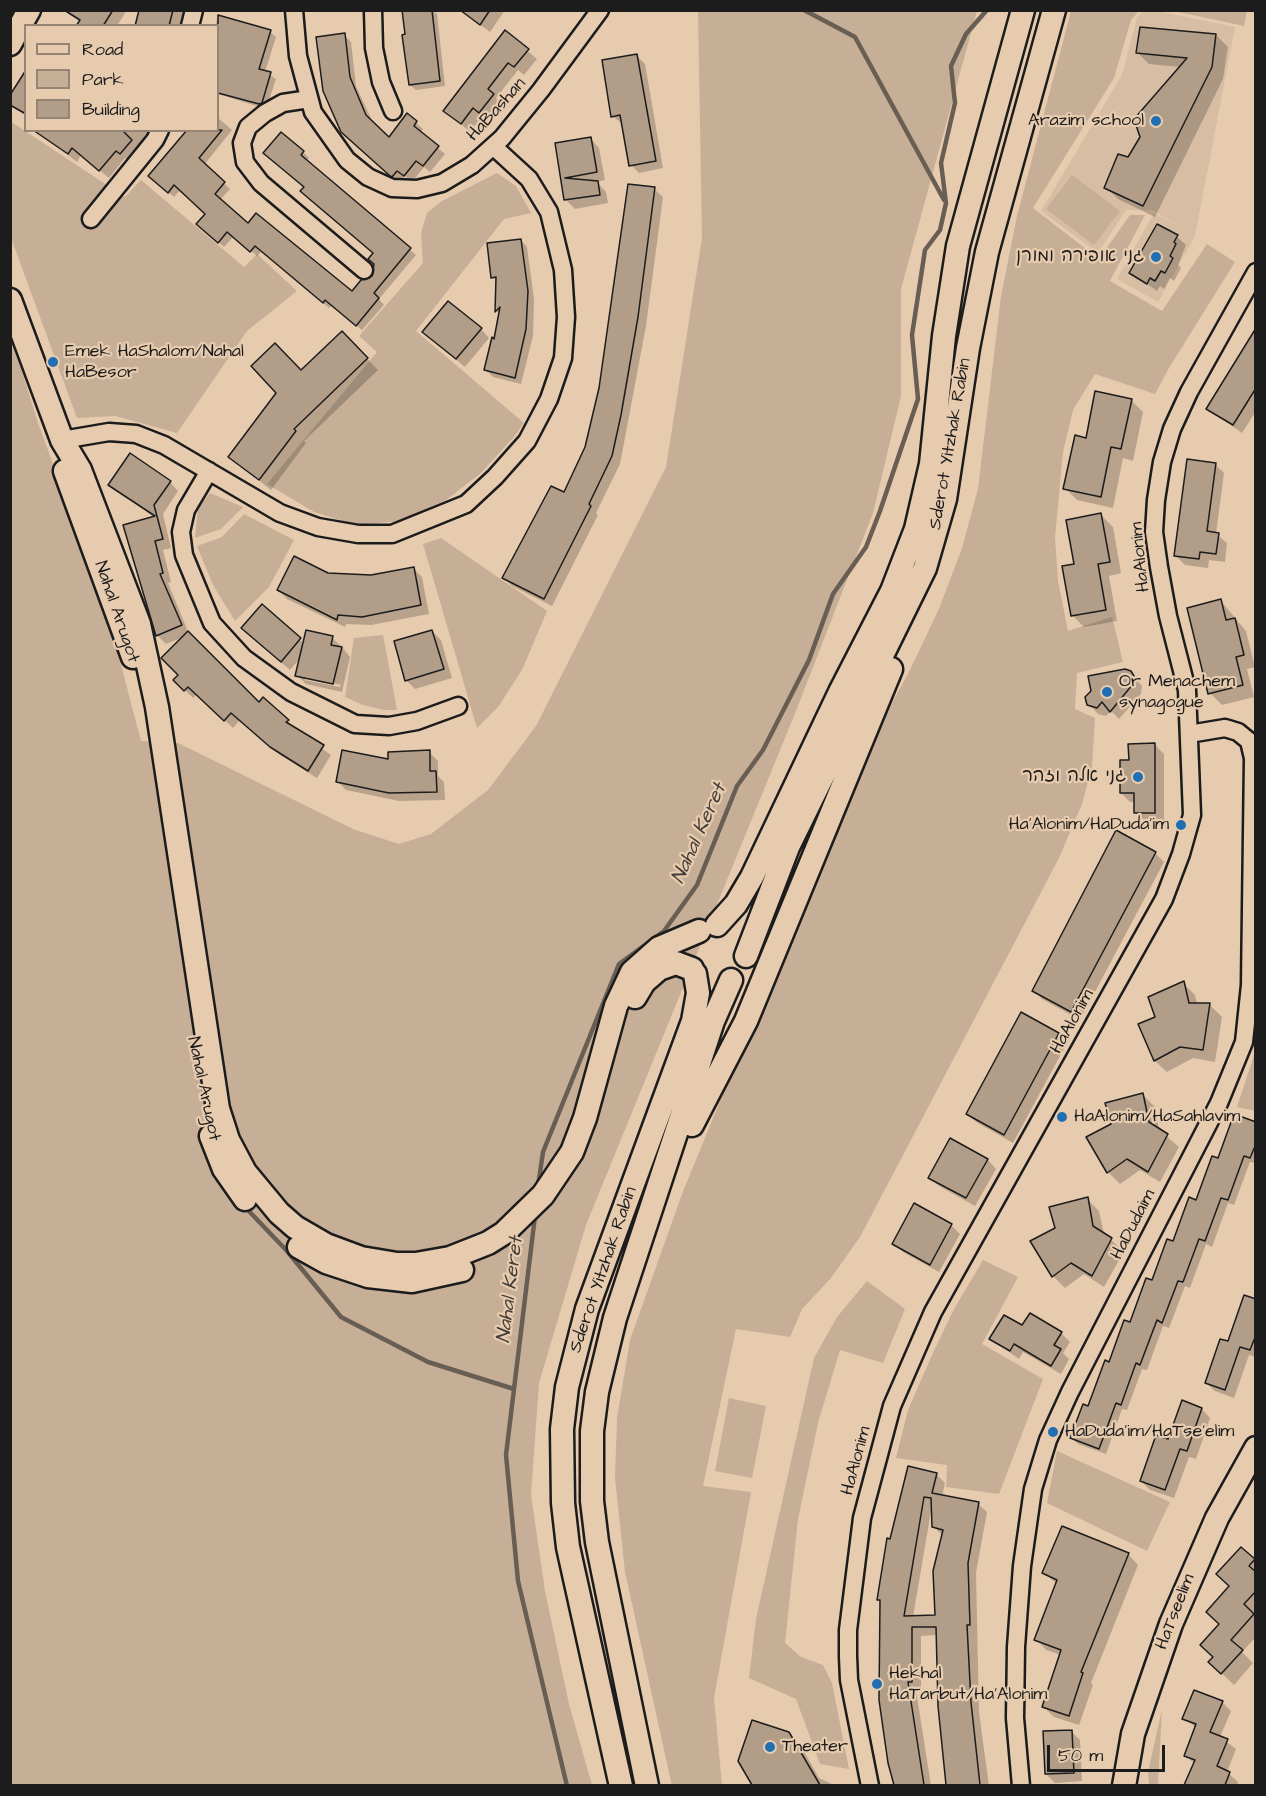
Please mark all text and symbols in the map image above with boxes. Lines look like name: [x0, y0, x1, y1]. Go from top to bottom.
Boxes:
legend: [24, 24, 219, 132]
text: Road: [82, 37, 123, 62]
text: Park: [82, 67, 124, 92]
street label: HaBashan: [463, 74, 531, 146]
text: Building: [82, 97, 140, 122]
place label: Arazim school: [1028, 110, 1144, 132]
marker: Arazim school: [1149, 114, 1163, 128]
place label: גני אופירה ומורן: [1016, 246, 1144, 268]
marker: גני אופירה ומורן: [1149, 250, 1163, 264]
place label: Emek HaShalom/Nahal HaBesor: [65, 341, 244, 384]
marker: Emek HaShalom/Nahal HaBesor: [46, 355, 60, 369]
street label: Sderot Yitzhak Rabin: [925, 357, 977, 531]
street label: HaAlonim: [1127, 521, 1155, 593]
street label: Nahal Arugot: [89, 558, 143, 666]
place label: Or Menachem synagogue: [1119, 671, 1235, 714]
marker: Or Menachem synagogue: [1100, 685, 1114, 699]
place label: גני אלה וזהר: [1022, 766, 1126, 788]
marker: גני אלה וזהר: [1131, 770, 1145, 784]
water label: Nahal Keret: [667, 780, 733, 888]
place label: Ha'Alonim/HaDuda'im: [1009, 814, 1169, 836]
marker: Ha'Alonim/HaDuda'im: [1174, 818, 1188, 832]
street label: HaAlonim: [1047, 986, 1099, 1058]
street label: Nahal Arugot: [181, 1035, 225, 1143]
place label: HaAlonim/HaSahlavim: [1074, 1106, 1240, 1128]
marker: HaAlonim/HaSahlavim: [1055, 1110, 1069, 1124]
street label: Sderot Yitzhak Rabin: [566, 1184, 642, 1356]
street label: HaDudaim: [1107, 1186, 1161, 1264]
water label: Nahal Keret: [493, 1236, 529, 1344]
place label: HaDuda'im/HaTse'elim: [1065, 1421, 1234, 1443]
street label: HaAlonim: [837, 1424, 877, 1498]
marker: HaDuda'im/HaTse'elim: [1046, 1425, 1060, 1439]
street label: HaTseelim: [1152, 1571, 1200, 1653]
place label: Hekhal HaTarbut/Ha'Alonim: [889, 1663, 1047, 1706]
marker: Hekhal HaTarbut/Ha'Alonim: [870, 1677, 884, 1691]
scale bar: [1050, 1733, 1168, 1771]
place label: Theater: [782, 1736, 848, 1758]
marker: Theater: [763, 1740, 777, 1754]
text: 50 m: [1058, 1743, 1103, 1768]

